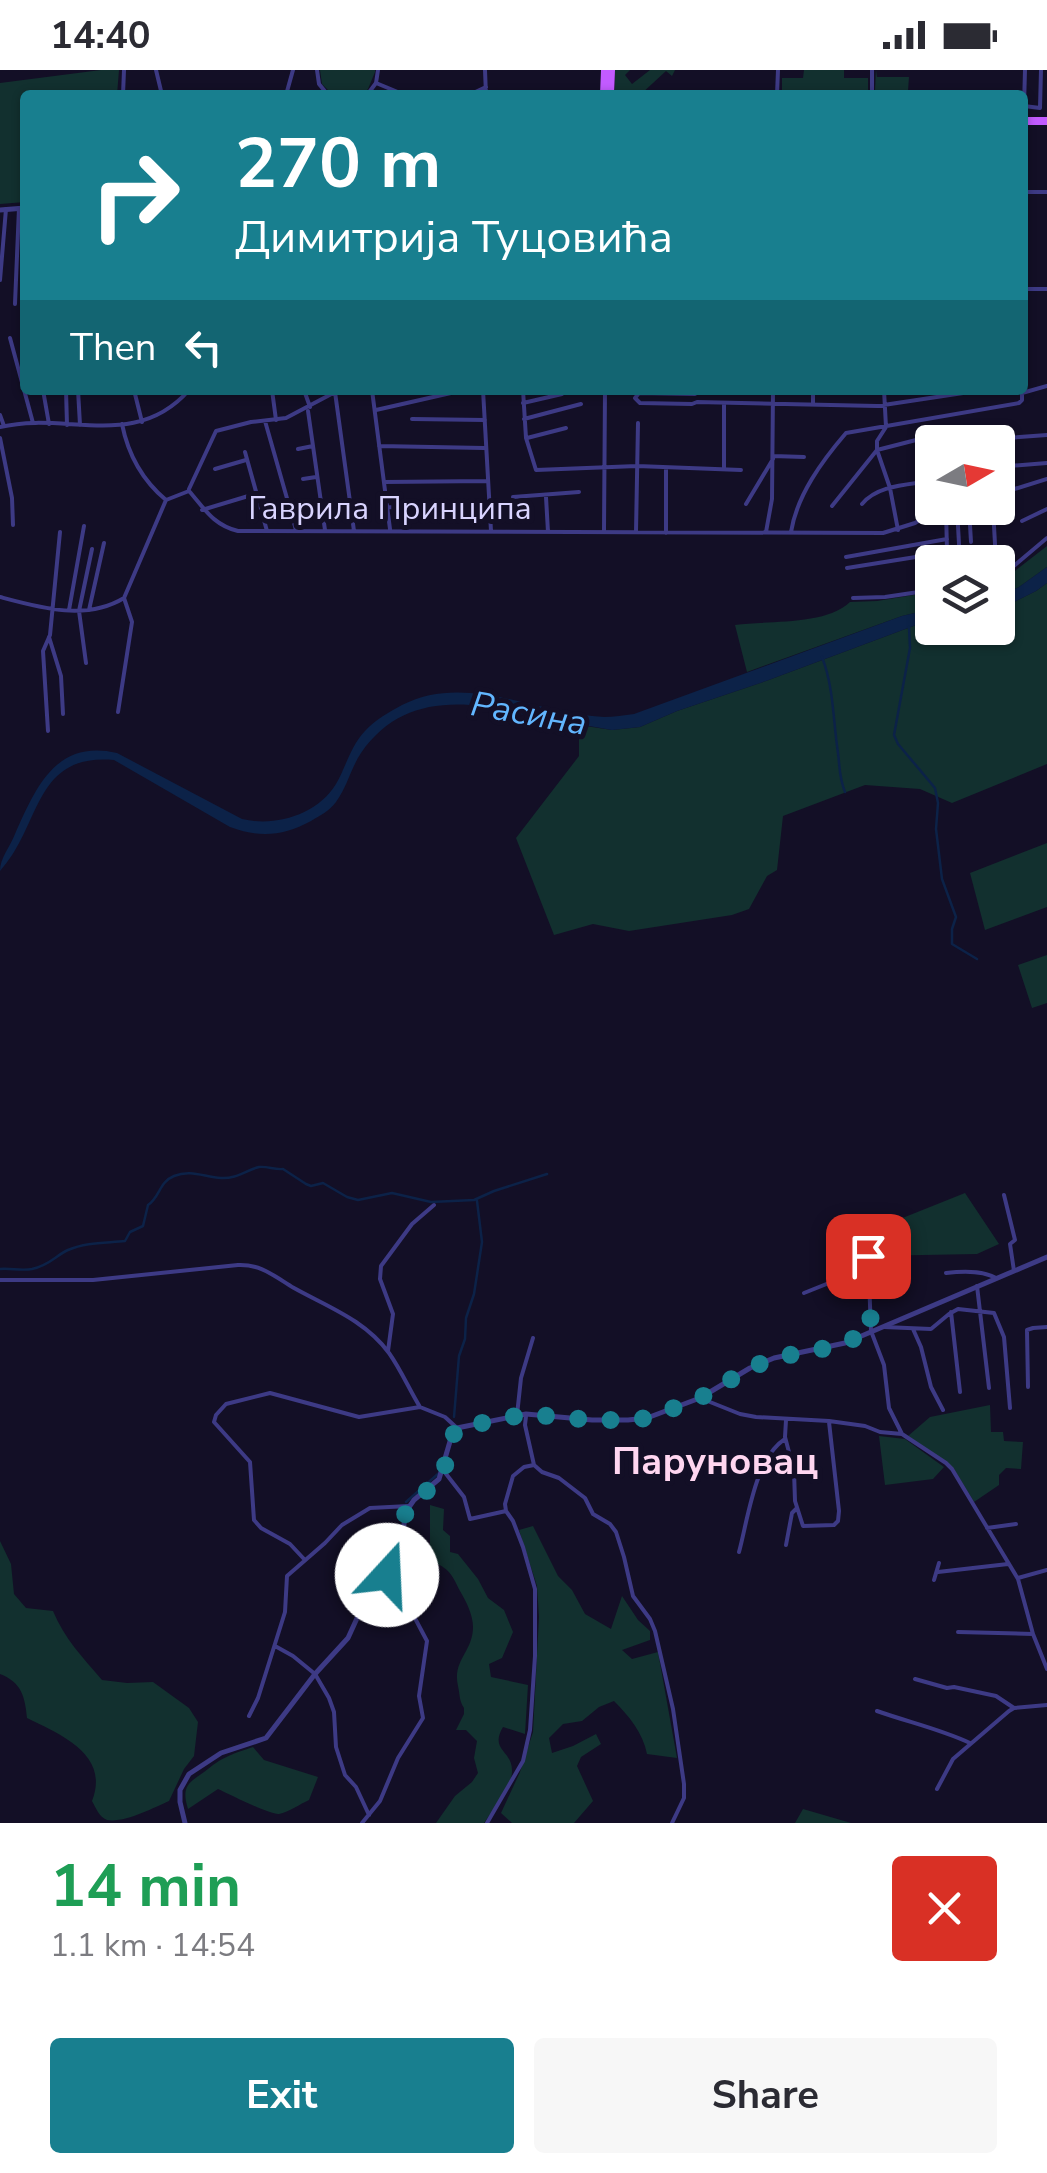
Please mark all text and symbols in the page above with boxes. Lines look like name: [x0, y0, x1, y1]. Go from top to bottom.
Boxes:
text: 14:40: [50, 10, 151, 61]
text: 270 m: [235, 116, 441, 212]
icon: right: [70, 130, 200, 260]
text: Димитрија Туцовића: [235, 207, 673, 268]
icon: left: [176, 320, 231, 375]
text: Then: [70, 322, 156, 373]
north arrow: [915, 425, 1015, 525]
map controls: [915, 425, 1015, 645]
street label: Гаврила Принципа: [248, 487, 532, 530]
button: layers: [915, 545, 1015, 645]
water label: Расина: [467, 680, 591, 747]
pin: [826, 1214, 911, 1299]
icon: arrive: [841, 1229, 896, 1284]
district label: Паруновац: [612, 1436, 818, 1487]
position arrow: [335, 1523, 439, 1627]
text: 14 min: [50, 1845, 241, 1927]
button: close: [892, 1856, 997, 1961]
text: 1.1 km · 14:54: [50, 1924, 255, 1967]
button: Exit: [50, 2038, 514, 2153]
button: Share: [534, 2038, 997, 2153]

